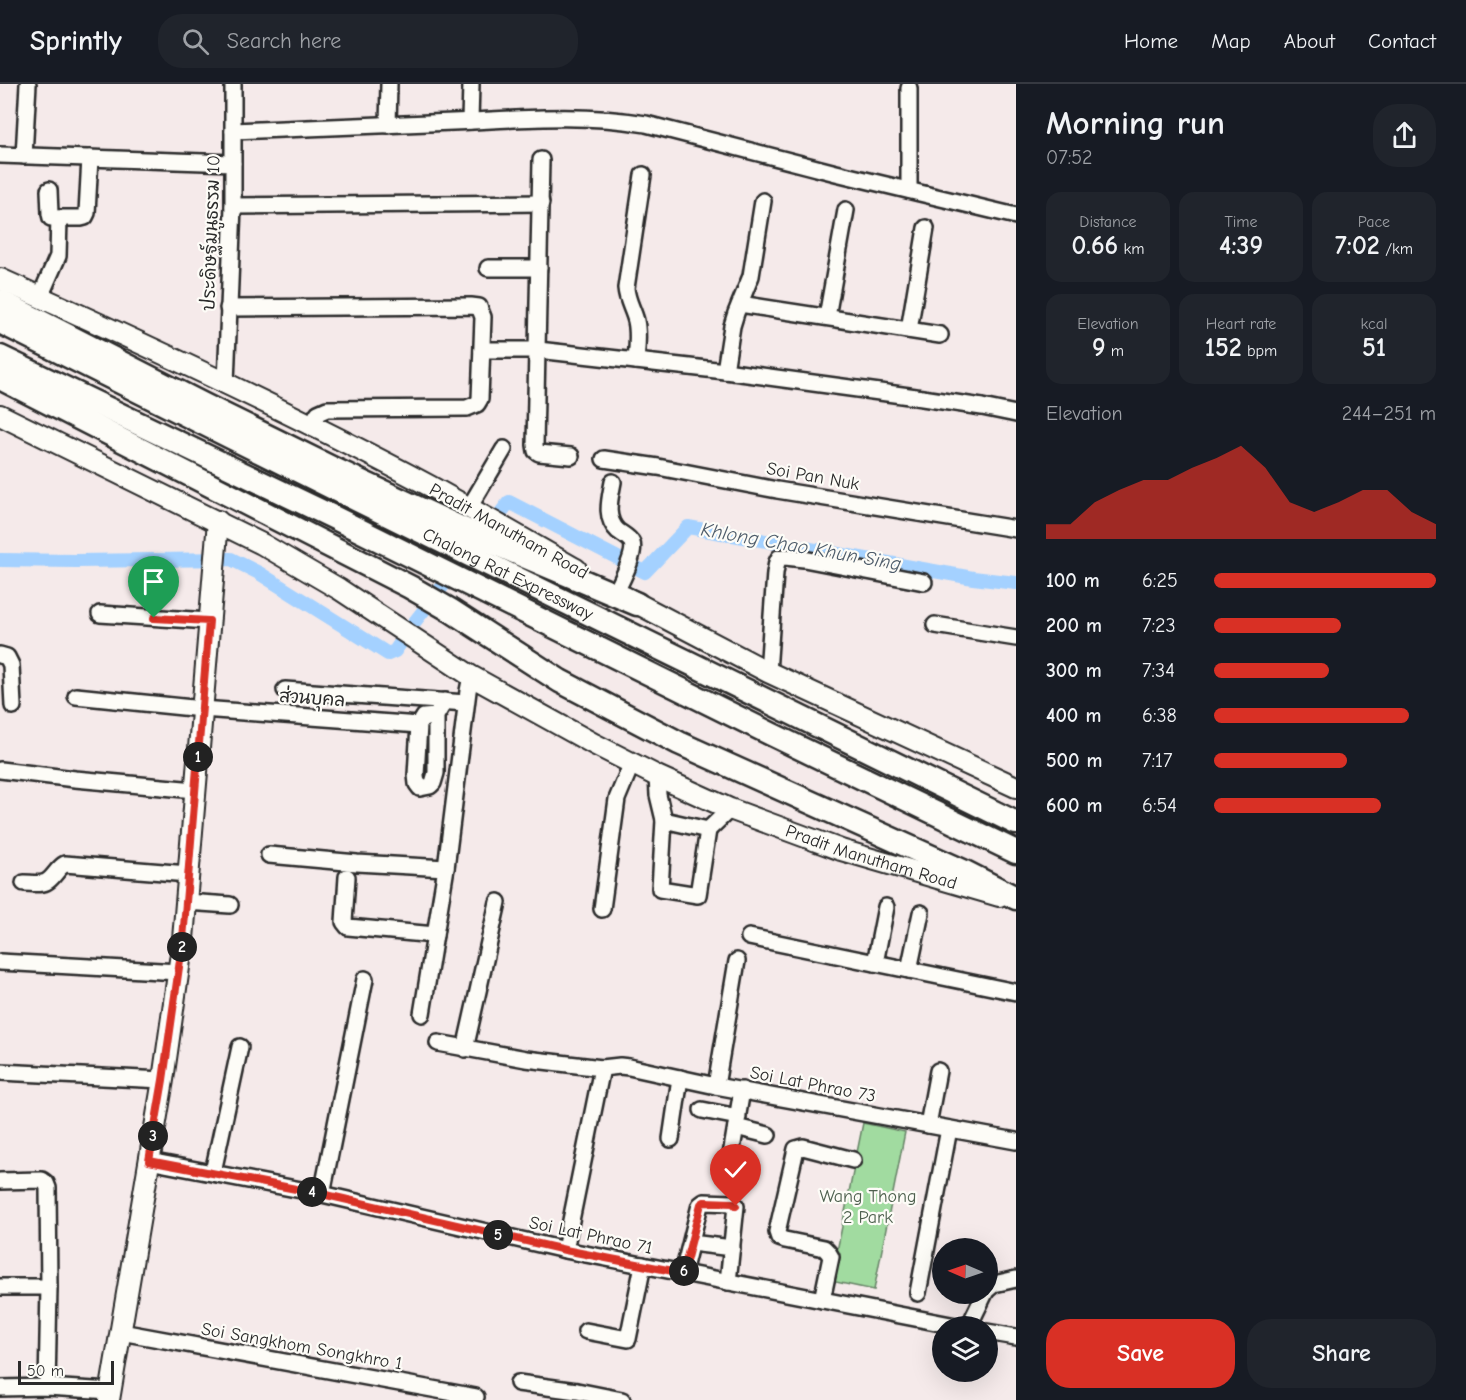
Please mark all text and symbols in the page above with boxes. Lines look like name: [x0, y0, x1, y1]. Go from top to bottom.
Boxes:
search box: [158, 14, 578, 68]
text: Sprintly: [30, 25, 122, 57]
icon: search: [179, 25, 212, 58]
text: Search here: [227, 28, 341, 54]
text: Home: [1124, 29, 1178, 53]
text: Map: [1211, 29, 1251, 53]
text: About: [1284, 29, 1335, 53]
text: Contact: [1368, 29, 1436, 53]
text: Morning run: [1046, 104, 1225, 142]
button: share: [1373, 104, 1436, 167]
text: 07:52: [1046, 146, 1093, 169]
street label: ประดิษฐ์มนูธรรม 10: [195, 155, 228, 311]
text: Distance: [1079, 213, 1137, 231]
text: Time: [1224, 213, 1258, 231]
text: Pace: [1358, 213, 1390, 231]
text: 0.66: [1071, 231, 1118, 261]
text: 4:39: [1219, 231, 1263, 261]
text: 7:02: [1335, 231, 1380, 261]
text: km: [1118, 240, 1145, 258]
text: /km: [1380, 240, 1413, 258]
text: Elevation: [1077, 315, 1139, 333]
text: Heart rate: [1206, 315, 1276, 333]
text: kcal: [1361, 315, 1387, 333]
text: 9: [1092, 333, 1106, 363]
text: 152: [1205, 333, 1242, 363]
text: 51: [1362, 333, 1386, 363]
text: m: [1106, 342, 1124, 360]
text: bpm: [1242, 342, 1277, 360]
text: Elevation: [1046, 402, 1123, 425]
text: 244–251 m: [1342, 402, 1436, 425]
street label: Soi Pan Nuk: [765, 458, 861, 495]
street label: Pradit Manutham Road: [426, 479, 592, 584]
water label: Khlong Chao Khun Sing: [699, 518, 903, 575]
street label: Chalong Rat Expressway: [419, 524, 597, 625]
pin: [128, 556, 179, 618]
icon: arrive: [137, 565, 170, 598]
text: 100 m: [1046, 569, 1100, 592]
text: 6:25: [1142, 569, 1178, 592]
text: 200 m: [1046, 614, 1102, 637]
text: 7:23: [1142, 614, 1176, 637]
text: 300 m: [1046, 659, 1102, 682]
text: 7:34: [1142, 659, 1175, 682]
street label: ส่วนบุคล: [278, 684, 346, 714]
text: 400 m: [1046, 704, 1101, 727]
text: 6:38: [1142, 704, 1177, 727]
pin: 1: [183, 742, 213, 772]
text: 1: [195, 748, 201, 766]
text: 500 m: [1046, 749, 1103, 772]
text: 7:17: [1142, 749, 1172, 772]
text: 600 m: [1046, 794, 1102, 817]
text: 6:54: [1142, 794, 1177, 817]
street label: Pradit Manutham Road: [783, 820, 959, 894]
pin: 2: [167, 932, 197, 962]
text: 2: [178, 938, 186, 956]
street label: Soi Lat Phrao 73: [748, 1062, 878, 1107]
pin: 3: [138, 1121, 168, 1151]
text: 3: [149, 1127, 157, 1145]
pin: [710, 1144, 761, 1206]
icon: check: [719, 1153, 752, 1186]
pin: 4: [297, 1177, 327, 1207]
text: 4: [308, 1183, 316, 1201]
park label: Wang Thong 2 Park: [819, 1186, 917, 1228]
street label: Soi Lat Phrao 71: [527, 1212, 655, 1259]
pin: 5: [483, 1220, 513, 1250]
text: 5: [494, 1226, 502, 1244]
north arrow: [932, 1238, 998, 1304]
map controls: [932, 1238, 998, 1382]
pin: 6: [669, 1256, 699, 1286]
text: 6: [680, 1262, 688, 1280]
button: layers: [932, 1316, 998, 1382]
street label: Soi Sangkhom Songkhro 1: [200, 1318, 404, 1375]
button: Save: [1046, 1319, 1235, 1388]
button: Share: [1247, 1319, 1436, 1388]
scale bar: [18, 1358, 114, 1386]
text: 50 m: [27, 1362, 64, 1380]

